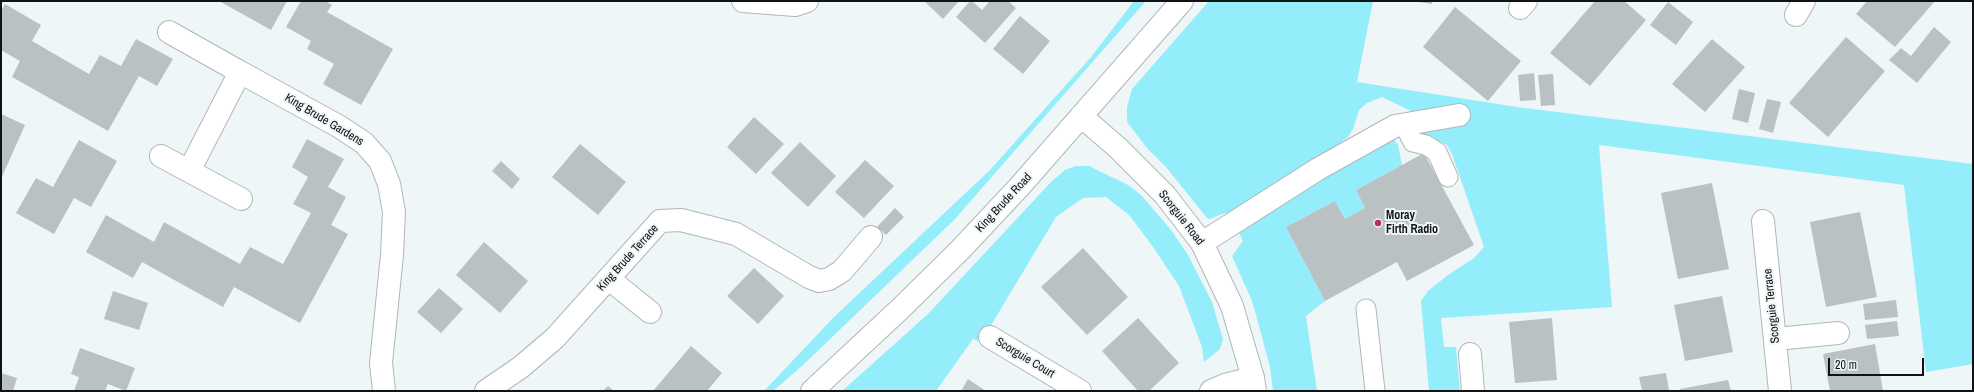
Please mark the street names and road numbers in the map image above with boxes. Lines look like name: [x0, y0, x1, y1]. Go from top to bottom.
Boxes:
street label: King Brude Gardens: [282, 91, 366, 149]
street label: King Brude Road: [973, 170, 1035, 236]
street label: Scorguie Road: [1155, 188, 1207, 248]
street label: King Brude Terrace: [594, 222, 662, 294]
street label: Scorguie Terrace: [1761, 268, 1783, 344]
street label: Scorguie Court: [993, 335, 1057, 381]

